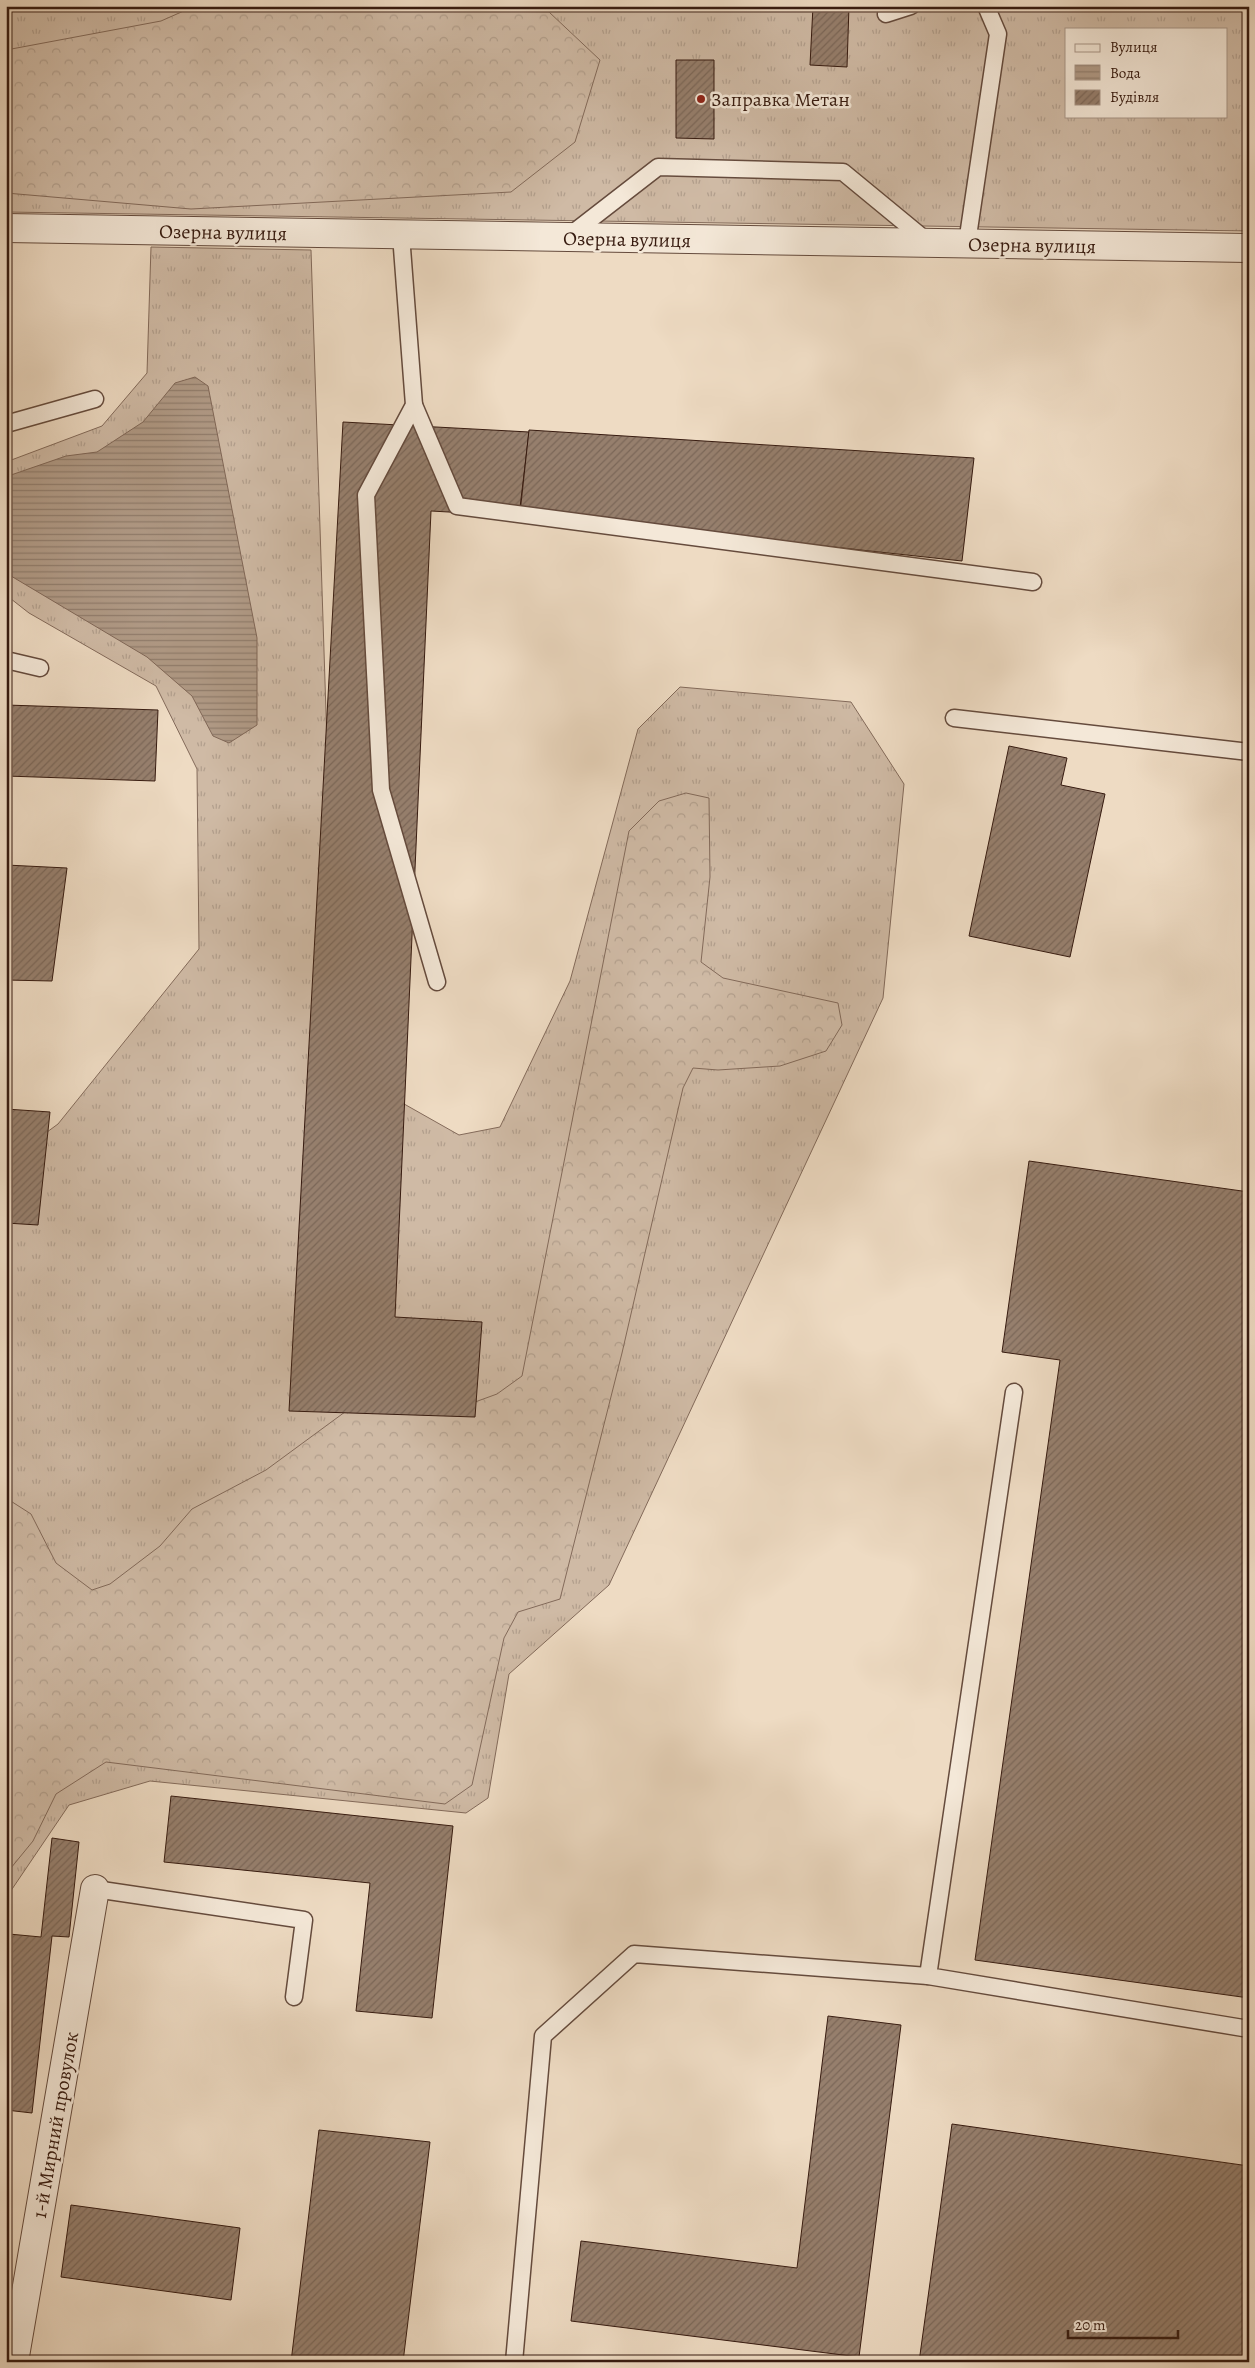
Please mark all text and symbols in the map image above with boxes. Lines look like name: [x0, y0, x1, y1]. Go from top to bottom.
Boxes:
legend: [1065, 28, 1228, 118]
text: Вулиця: [1110, 37, 1157, 57]
text: Вода: [1110, 63, 1141, 83]
place label: Заправка Метан: [711, 86, 850, 113]
text: Будівля: [1110, 87, 1159, 107]
marker: Заправка Метан: [695, 93, 707, 105]
street label: Озерна вулиця: [159, 218, 287, 247]
street label: Озерна вулиця: [563, 225, 691, 254]
street label: Озерна вулиця: [968, 231, 1096, 260]
street label: 1-й Мирний провулок: [26, 2030, 85, 2221]
scale bar: [1068, 2308, 1178, 2340]
text: 20 m: [1075, 2315, 1106, 2335]

